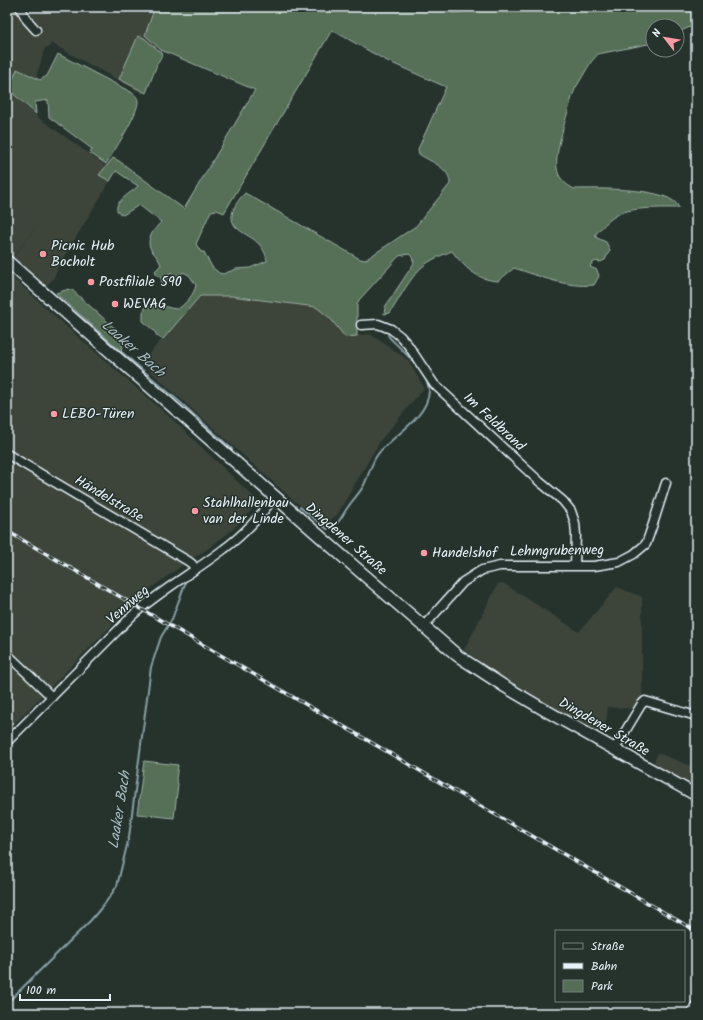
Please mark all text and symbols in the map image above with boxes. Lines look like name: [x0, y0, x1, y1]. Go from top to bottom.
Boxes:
north arrow: [645, 18, 685, 58]
text: N: [648, 26, 667, 41]
place label: Picnic Hub Bocholt: [51, 235, 115, 273]
marker: Picnic Hub Bocholt: [38, 249, 48, 259]
place label: Postfiliale 590: [99, 271, 182, 293]
marker: Postfiliale 590: [86, 277, 96, 287]
place label: WEVAG: [123, 293, 167, 315]
marker: WEVAG: [110, 299, 120, 309]
water label: Laaker Bach: [96, 314, 172, 385]
street label: Im Feldbrand: [458, 387, 531, 457]
place label: LEBO-Türen: [62, 403, 134, 425]
marker: LEBO-Türen: [49, 409, 59, 419]
street label: Händelstraße: [70, 470, 148, 529]
place label: Stahlhallenbau van der Linde: [203, 492, 289, 530]
street label: Dingdener Straße: [300, 497, 392, 581]
marker: Stahlhallenbau van der Linde: [190, 506, 200, 516]
street label: Lehmgrubenweg: [510, 539, 604, 563]
place label: Handelshof: [432, 542, 499, 564]
marker: Handelshof: [419, 548, 429, 558]
street label: Vennweg: [102, 580, 154, 630]
street label: Dingdener Straße: [554, 692, 654, 762]
water label: Laaker Bach: [102, 768, 138, 851]
legend: [555, 930, 685, 1002]
text: Straße: [591, 937, 625, 956]
text: Bahn: [591, 957, 617, 976]
scale bar: [20, 976, 110, 1002]
text: Park: [591, 977, 613, 996]
text: 100 m: [26, 981, 57, 1000]

